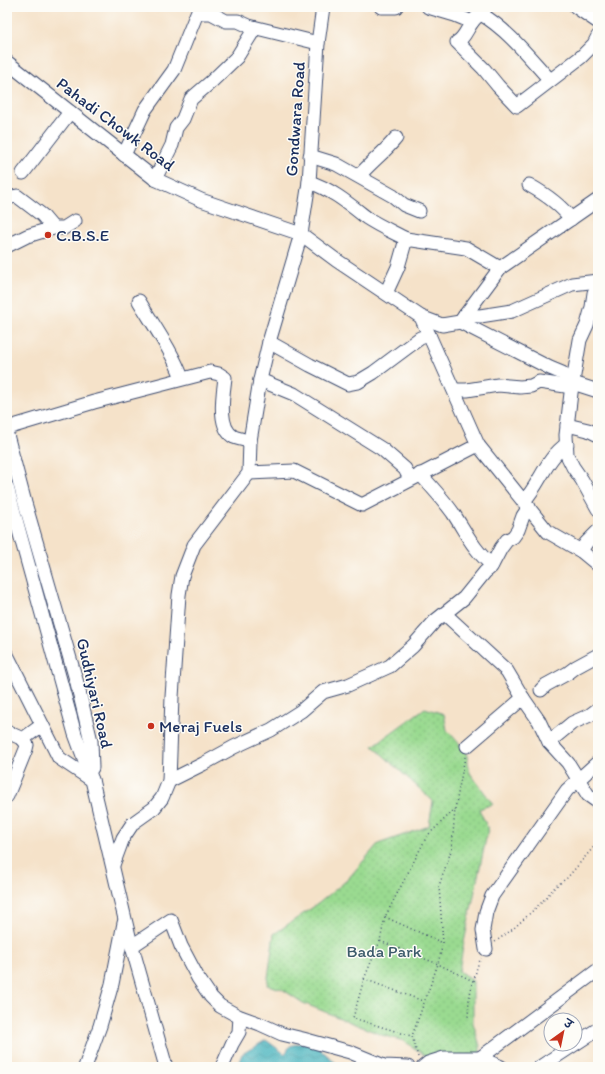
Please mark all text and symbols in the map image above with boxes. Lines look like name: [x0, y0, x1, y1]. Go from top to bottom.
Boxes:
street label: Gondwara Road: [281, 61, 309, 177]
street label: Pahadi Chowk Road: [53, 73, 180, 175]
place label: C.B.S.E: [56, 225, 109, 245]
marker: C.B.S.E: [43, 230, 53, 240]
street label: Gudhiyari Road: [73, 636, 117, 750]
place label: Meraj Fuels: [159, 716, 242, 736]
marker: Meraj Fuels: [146, 721, 156, 731]
park label: Bada Park: [346, 941, 422, 961]
north arrow: [543, 1012, 583, 1052]
text: उ: [561, 1016, 576, 1032]

